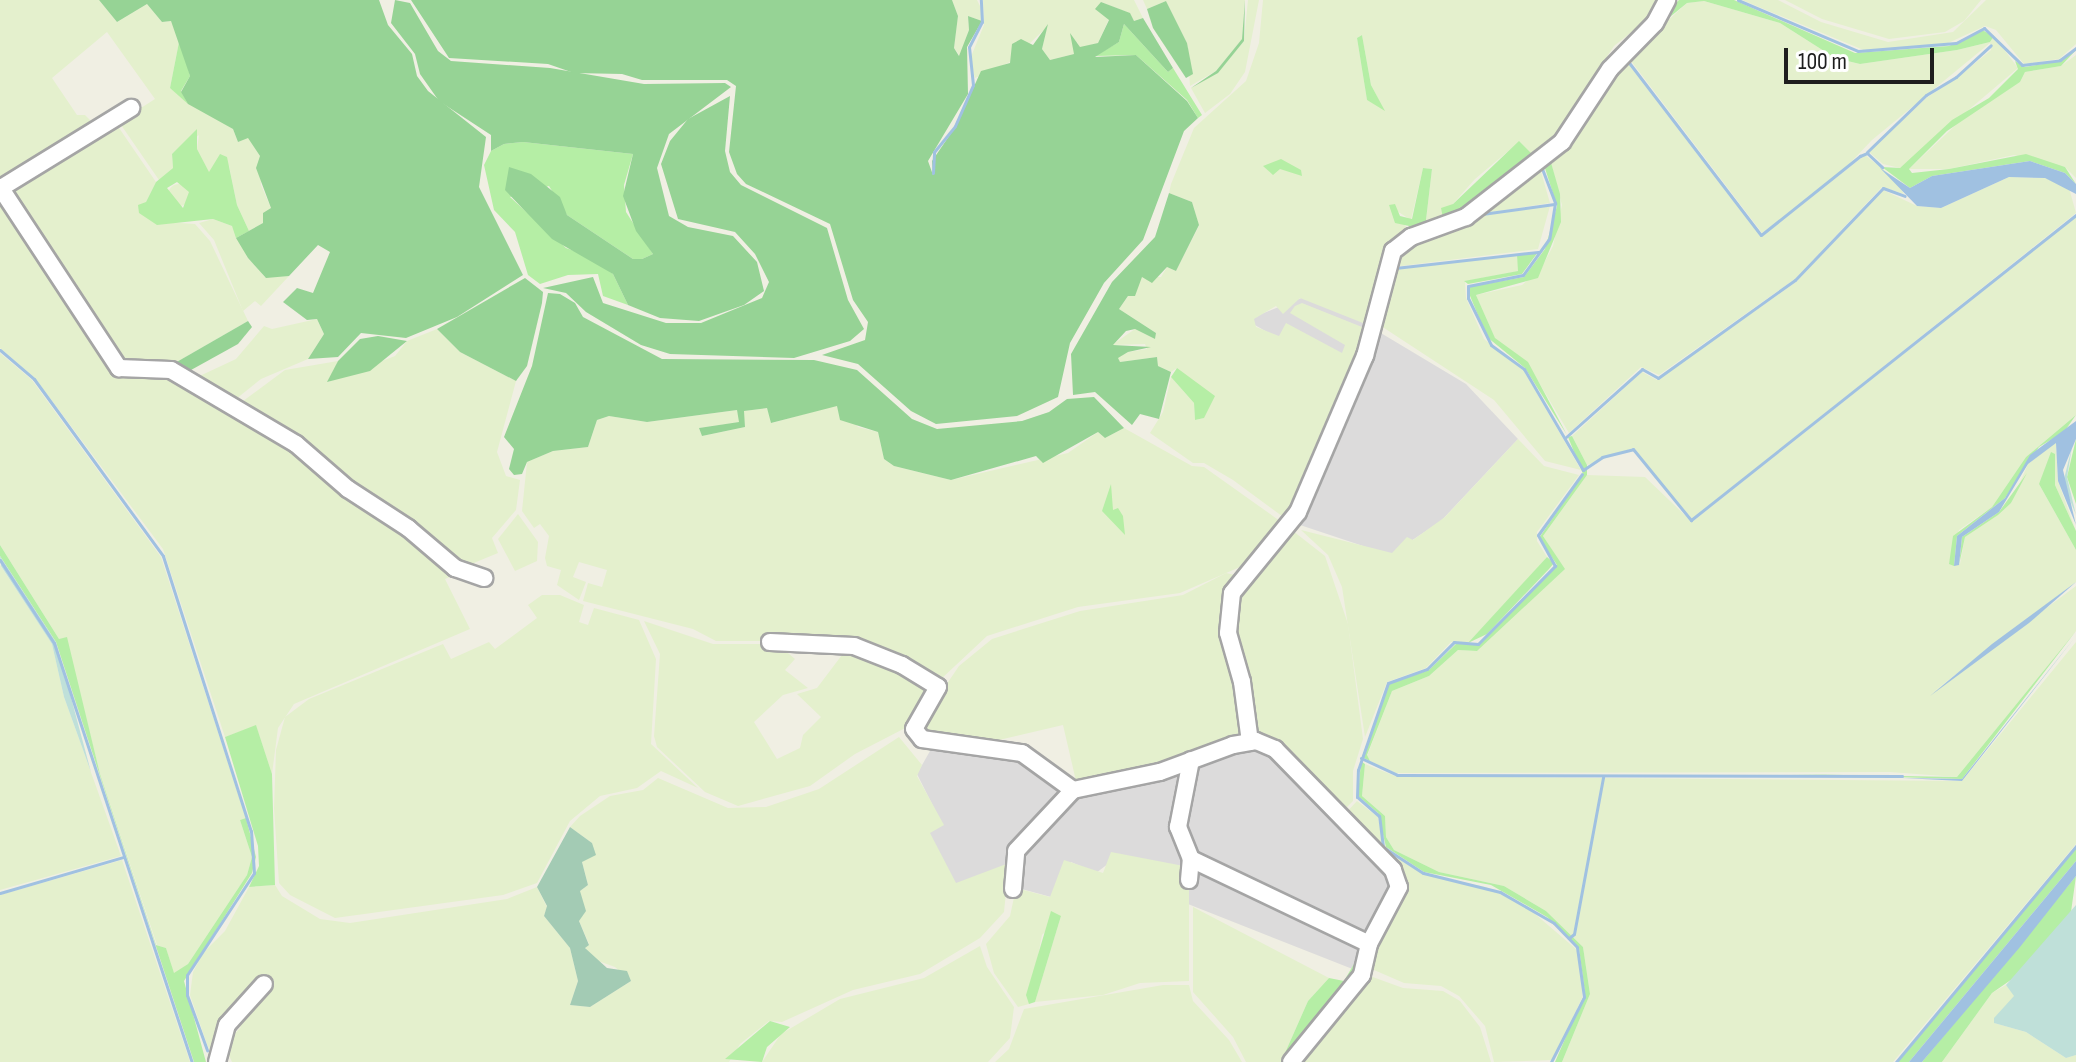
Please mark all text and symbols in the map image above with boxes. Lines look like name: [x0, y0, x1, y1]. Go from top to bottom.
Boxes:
scale bar: [1788, 32, 1938, 82]
text: 100 m: [1798, 47, 1847, 76]

